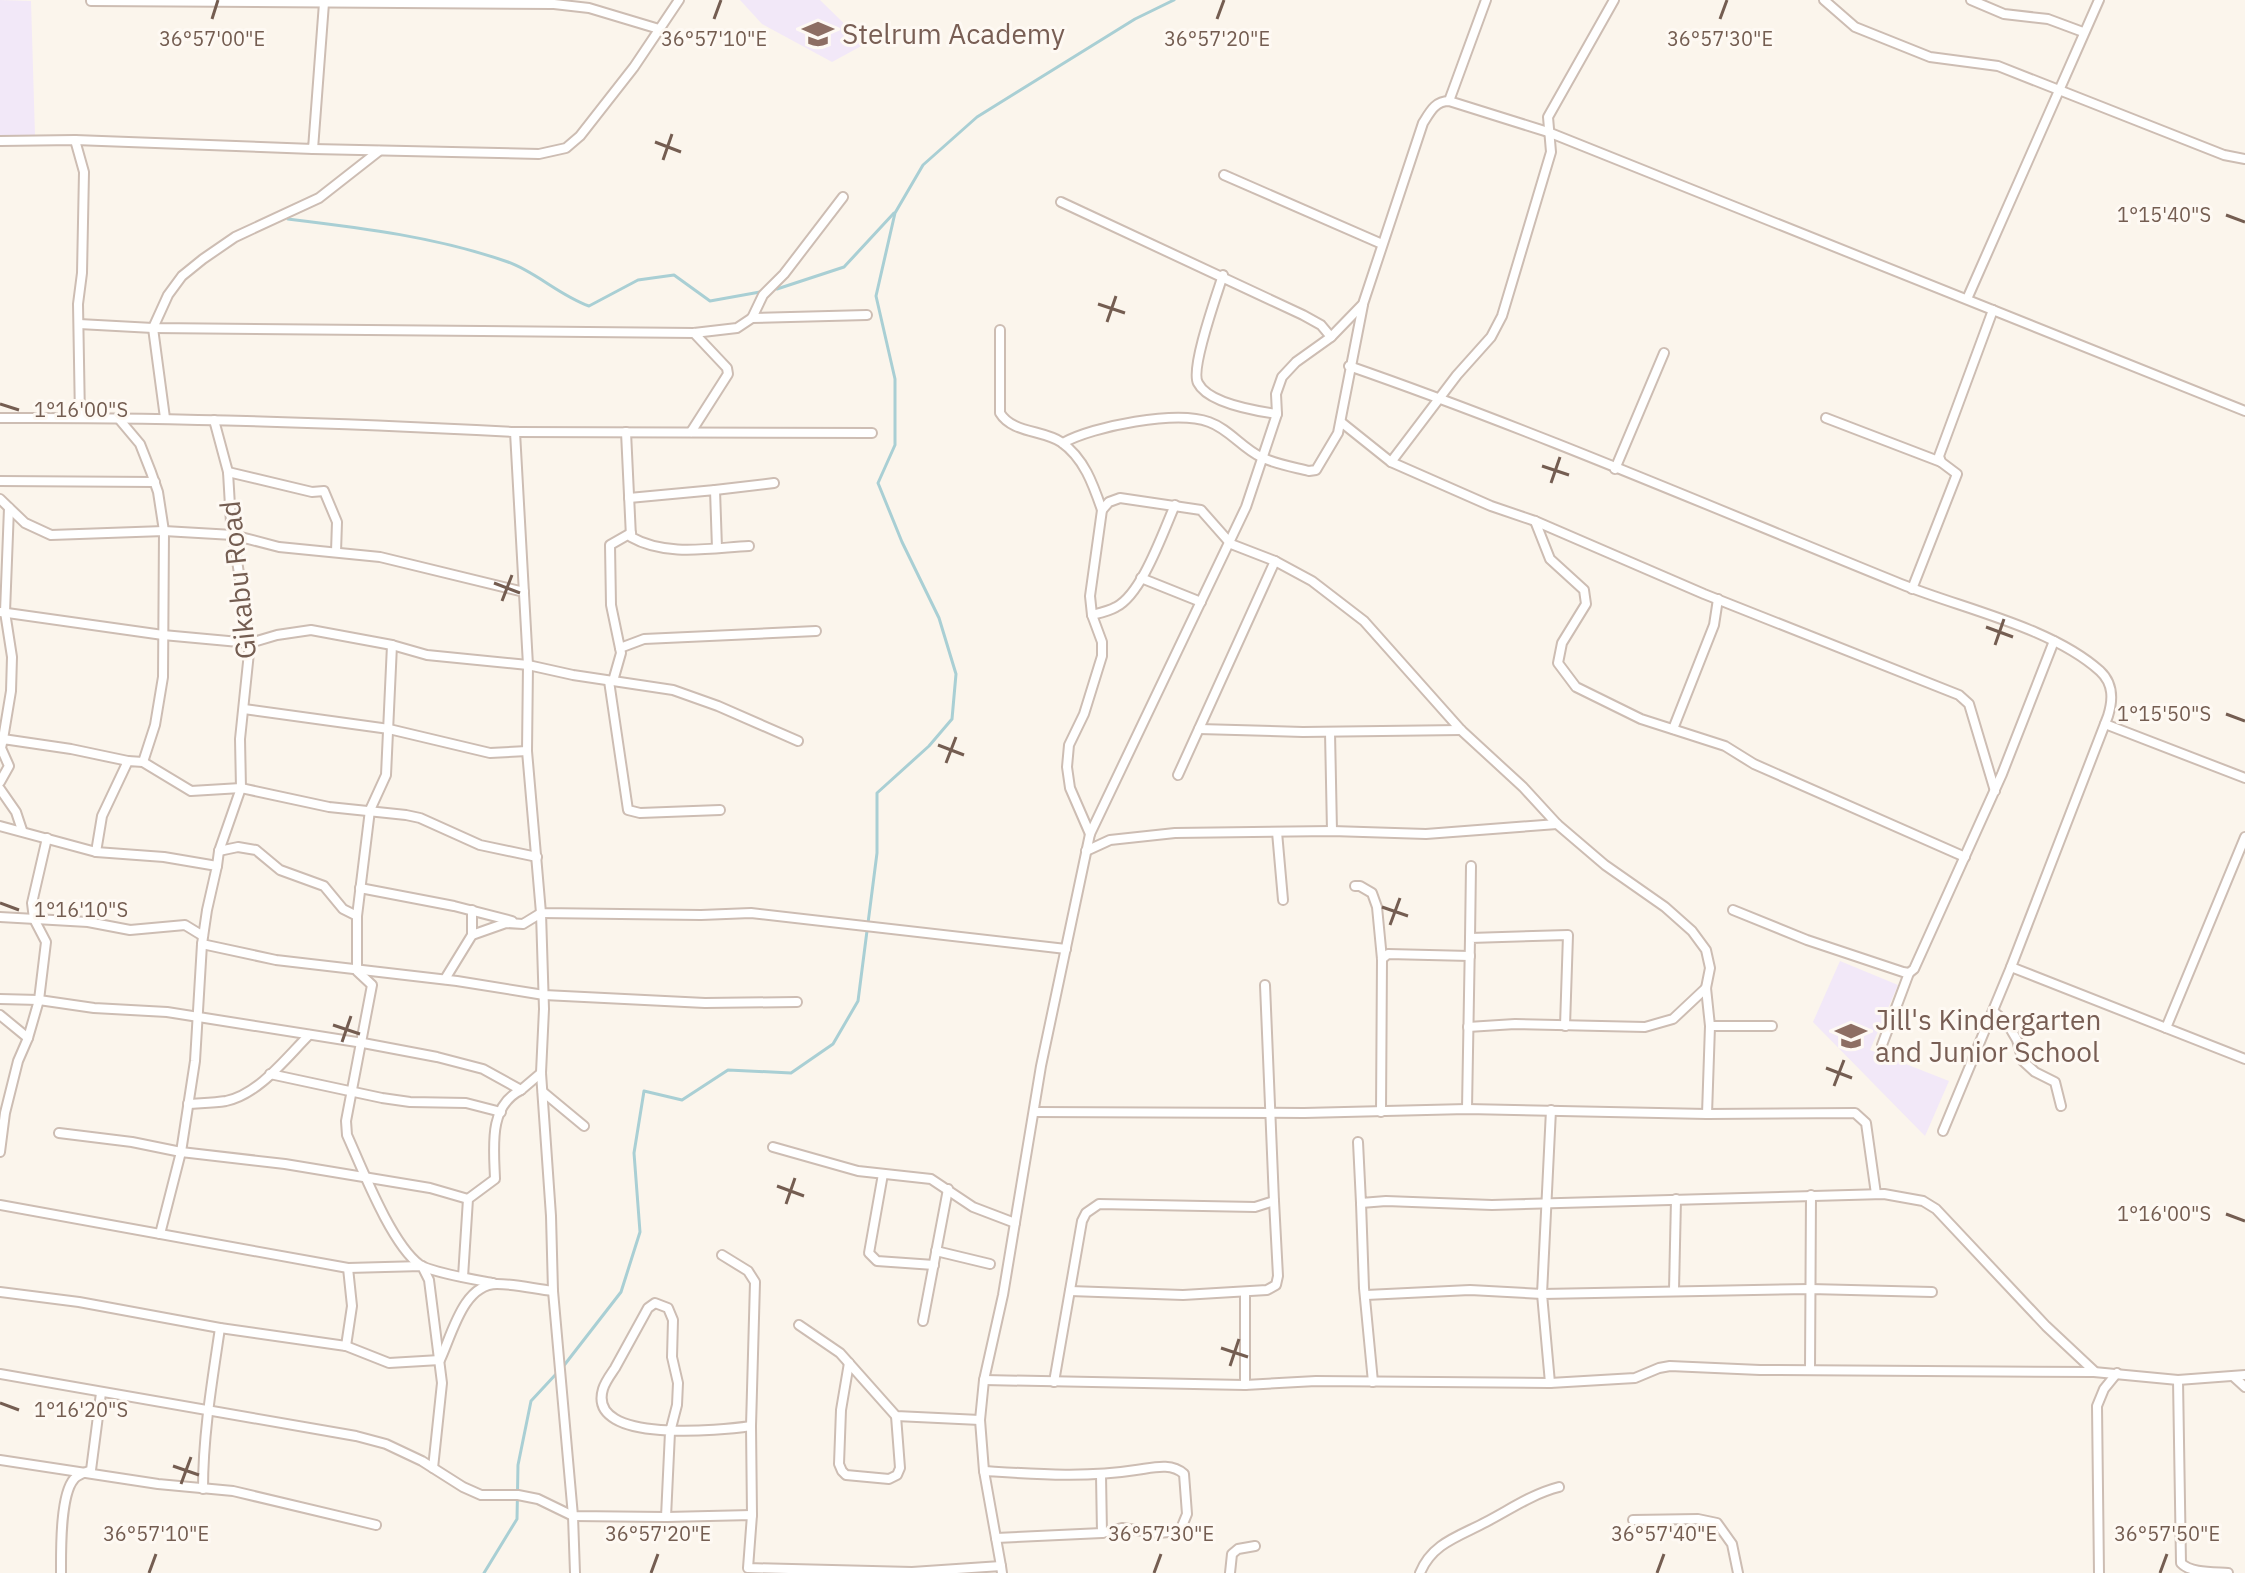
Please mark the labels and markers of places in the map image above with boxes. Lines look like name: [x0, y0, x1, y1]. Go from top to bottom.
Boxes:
place label: Stelrum Academy: [842, 15, 1065, 52]
school or university icon: Stelrum Academy: [801, 17, 835, 51]
place label: Jill's Kindergarten and Junior School: [1875, 1001, 2101, 1070]
school or university icon: Jill's Kindergarten and Junior School: [1834, 1019, 1868, 1053]

